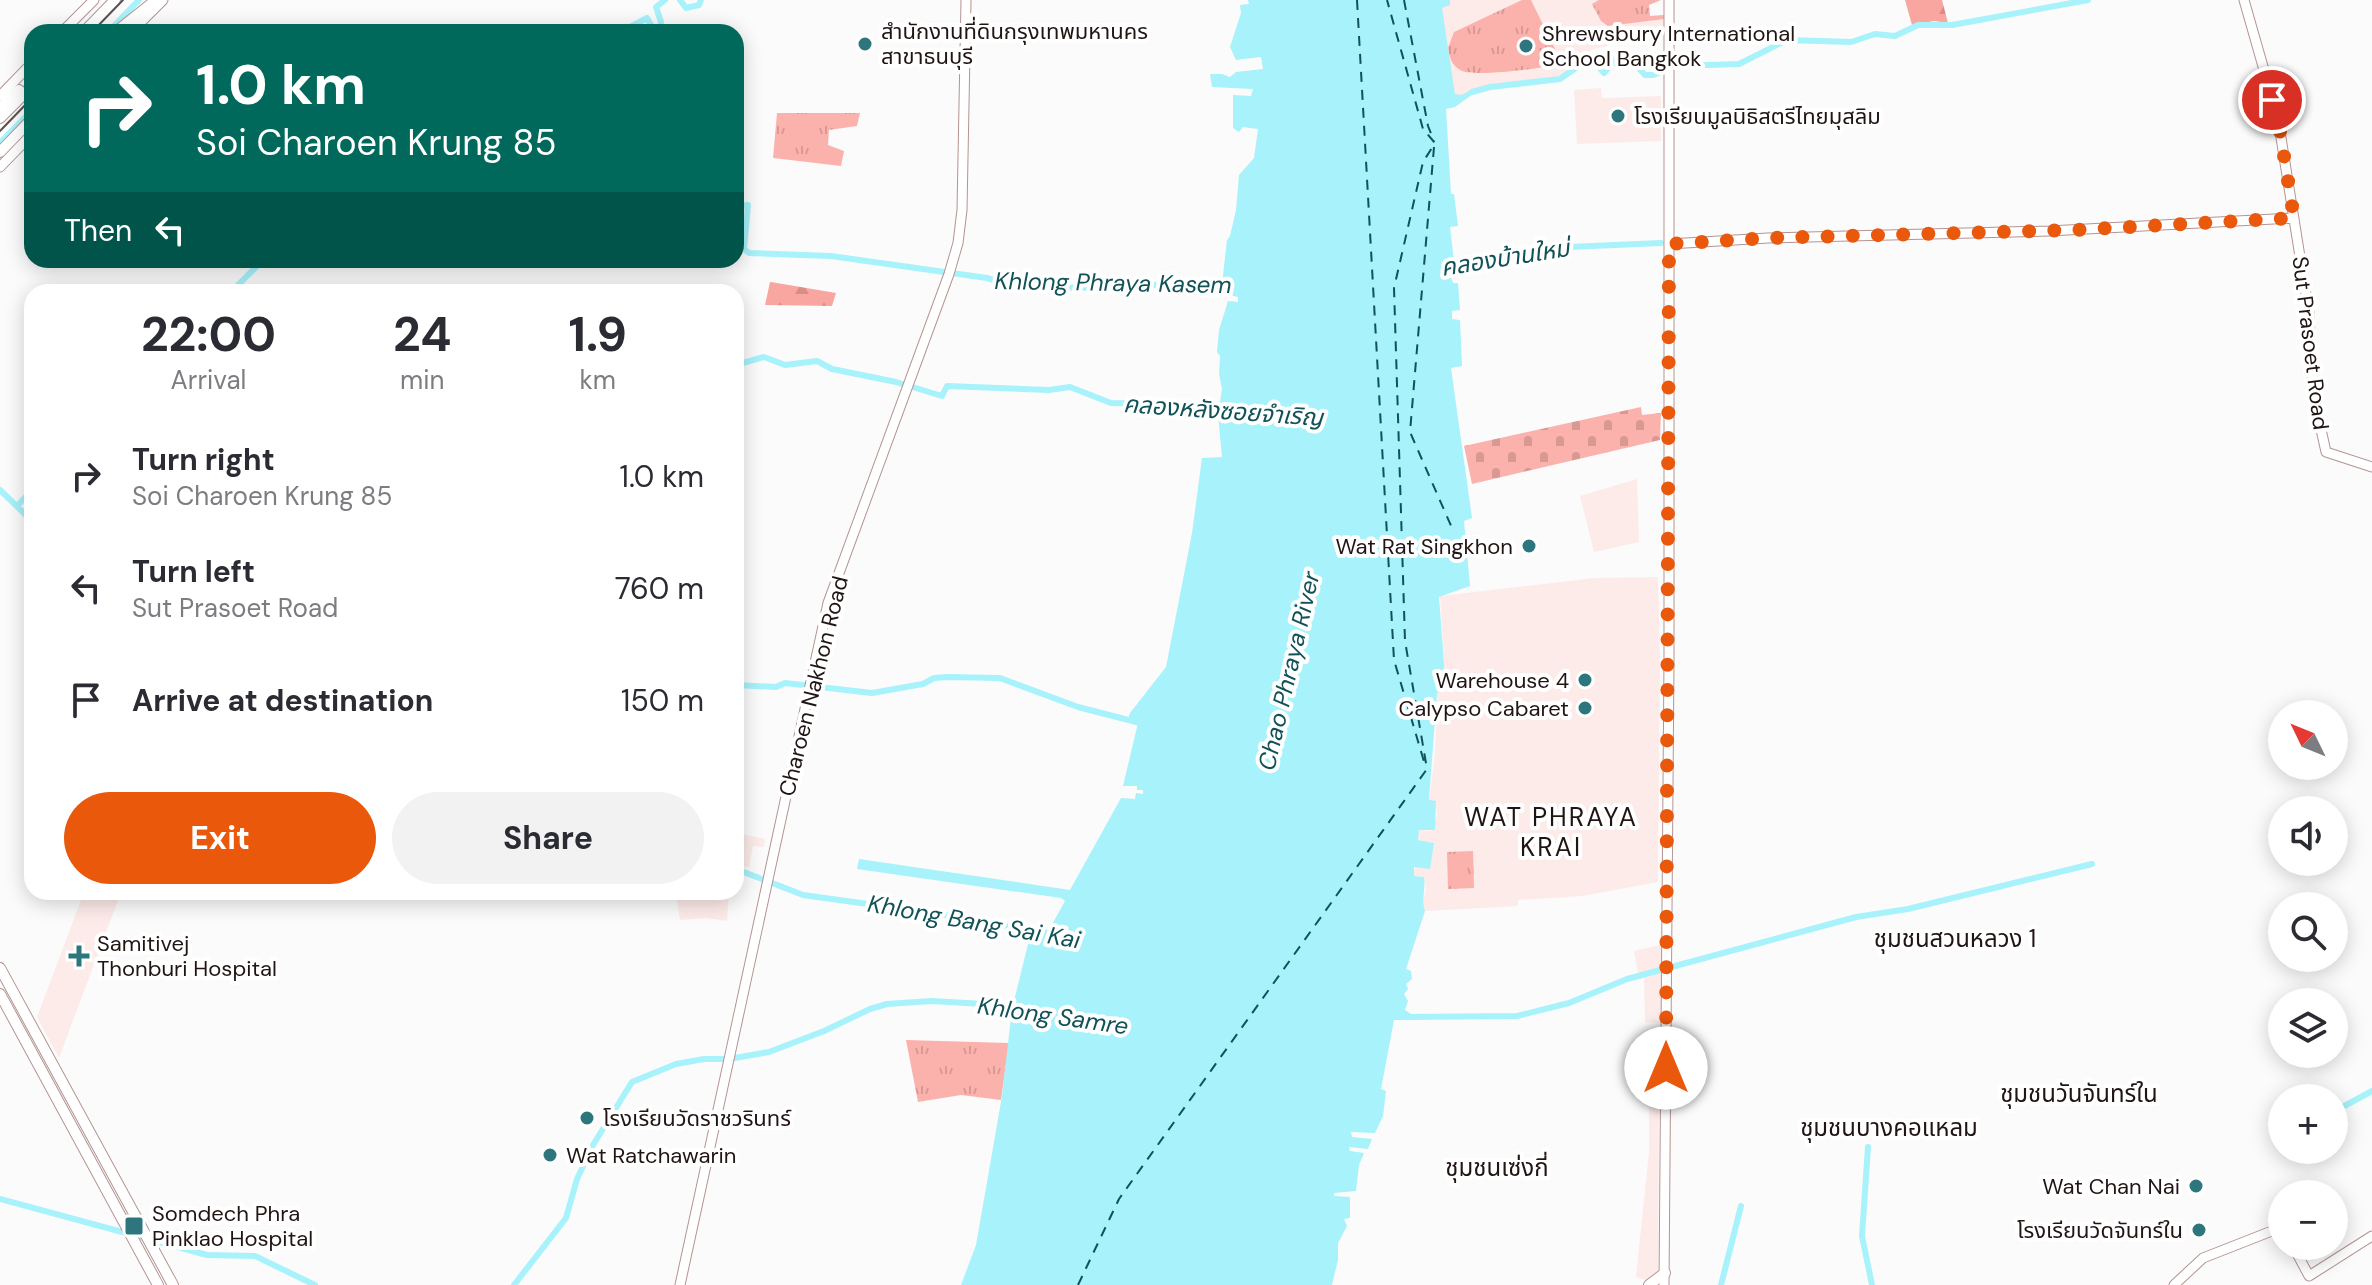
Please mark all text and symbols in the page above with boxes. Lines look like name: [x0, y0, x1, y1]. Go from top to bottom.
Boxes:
place label: สํานักงานที่ดินกรุงเทพมหานคร สาขาธนบุรี: [881, 16, 1148, 71]
place label: Shrewsbury International School Bangkok: [1542, 19, 1795, 73]
marker: สํานักงานที่ดินกรุงเทพมหานคร สาขาธนบุรี: [856, 35, 874, 53]
marker: Shrewsbury International School Bangkok: [1517, 37, 1535, 55]
text: 1.0 km: [196, 48, 366, 121]
icon: right: [64, 56, 168, 160]
pin: [2238, 66, 2306, 134]
icon: arrive: [2250, 78, 2294, 122]
place label: โรงเรียนมูลนิธิสตรีไทยมุสลิม: [1634, 102, 1881, 131]
marker: โรงเรียนมูลนิธิสตรีไทยมุสลิม: [1609, 107, 1627, 125]
text: Soi Charoen Krung 85: [196, 119, 556, 166]
icon: left: [148, 208, 192, 252]
text: Then: [64, 211, 132, 250]
water label: คลองบ้านใหม่: [1438, 232, 1575, 283]
street label: Sut Prasoet Road: [2285, 255, 2336, 431]
water label: Khlong Phraya Kasem: [994, 265, 1232, 300]
text: 22:00: [141, 303, 276, 366]
text: 24: [393, 303, 452, 366]
text: 1.9: [568, 303, 627, 366]
text: Arrival: [171, 363, 246, 397]
text: min: [400, 363, 444, 397]
text: km: [580, 363, 616, 397]
water label: คลองหลังซอยจำเริญ: [1122, 388, 1325, 433]
text: Turn right: [132, 440, 275, 479]
icon: right: [64, 454, 108, 498]
text: 1.0 km: [620, 457, 704, 496]
text: Soi Charoen Krung 85: [132, 479, 392, 513]
place label: Wat Rat Singkhon: [1335, 532, 1513, 561]
marker: Wat Rat Singkhon: [1520, 537, 1538, 555]
text: Turn left: [132, 552, 255, 591]
icon: left: [64, 566, 108, 610]
water label: Chao Phraya River: [1251, 567, 1327, 773]
text: 760 m: [615, 569, 704, 608]
street label: Charoen Nakhon Road: [772, 573, 855, 799]
text: Sut Prasoet Road: [132, 591, 338, 625]
place label: Warehouse 4: [1436, 666, 1569, 695]
marker: Warehouse 4: [1576, 671, 1594, 689]
icon: arrive: [64, 678, 108, 722]
text: Arrive at destination: [132, 681, 433, 720]
text: 150 m: [621, 681, 704, 720]
place label: Calypso Cabaret: [1398, 694, 1569, 723]
marker: Calypso Cabaret: [1576, 699, 1594, 717]
north arrow: [2268, 700, 2348, 780]
map controls: [2268, 700, 2348, 1260]
button: Exit: [64, 792, 376, 884]
button: Share: [392, 792, 704, 884]
button: sound: [2268, 796, 2348, 876]
district label: WAT PHRAYA KRAI: [1464, 800, 1638, 864]
water label: Khlong Bang Sai Kai: [865, 888, 1084, 956]
button: search: [2268, 892, 2348, 972]
district label: ชุมชนสวนหลวง 1: [1874, 923, 2036, 954]
place label: Samitivej Thonburi Hospital: [97, 929, 277, 983]
marker: Samitivej Thonburi Hospital: [68, 945, 90, 967]
button: layers: [2268, 988, 2348, 1068]
water label: Khlong Samre: [976, 990, 1131, 1041]
position arrow: [1624, 1026, 1708, 1110]
district label: ชุมชนวันจันทร์ใน: [2000, 1078, 2158, 1109]
button: +: [2268, 1084, 2348, 1164]
place label: โรงเรียนวัดราชวรินทร์: [603, 1104, 792, 1133]
marker: โรงเรียนวัดราชวรินทร์: [578, 1109, 596, 1127]
district label: ชุมชนบางคอแหลม: [1800, 1112, 1978, 1143]
place label: Wat Ratchawarin: [566, 1141, 736, 1170]
marker: Wat Ratchawarin: [541, 1146, 559, 1164]
district label: ชุมชนเซ่งกี่: [1445, 1151, 1549, 1183]
place label: Wat Chan Nai: [2042, 1172, 2180, 1201]
marker: Wat Chan Nai: [2187, 1177, 2205, 1195]
button: −: [2268, 1180, 2348, 1260]
place label: Somdech Phra Pinklao Hospital: [152, 1199, 313, 1253]
marker: Somdech Phra Pinklao Hospital: [123, 1215, 145, 1237]
place label: โรงเรียนวัดจันทร์ใน: [2017, 1216, 2183, 1245]
marker: โรงเรียนวัดจันทร์ใน: [2190, 1221, 2208, 1239]

